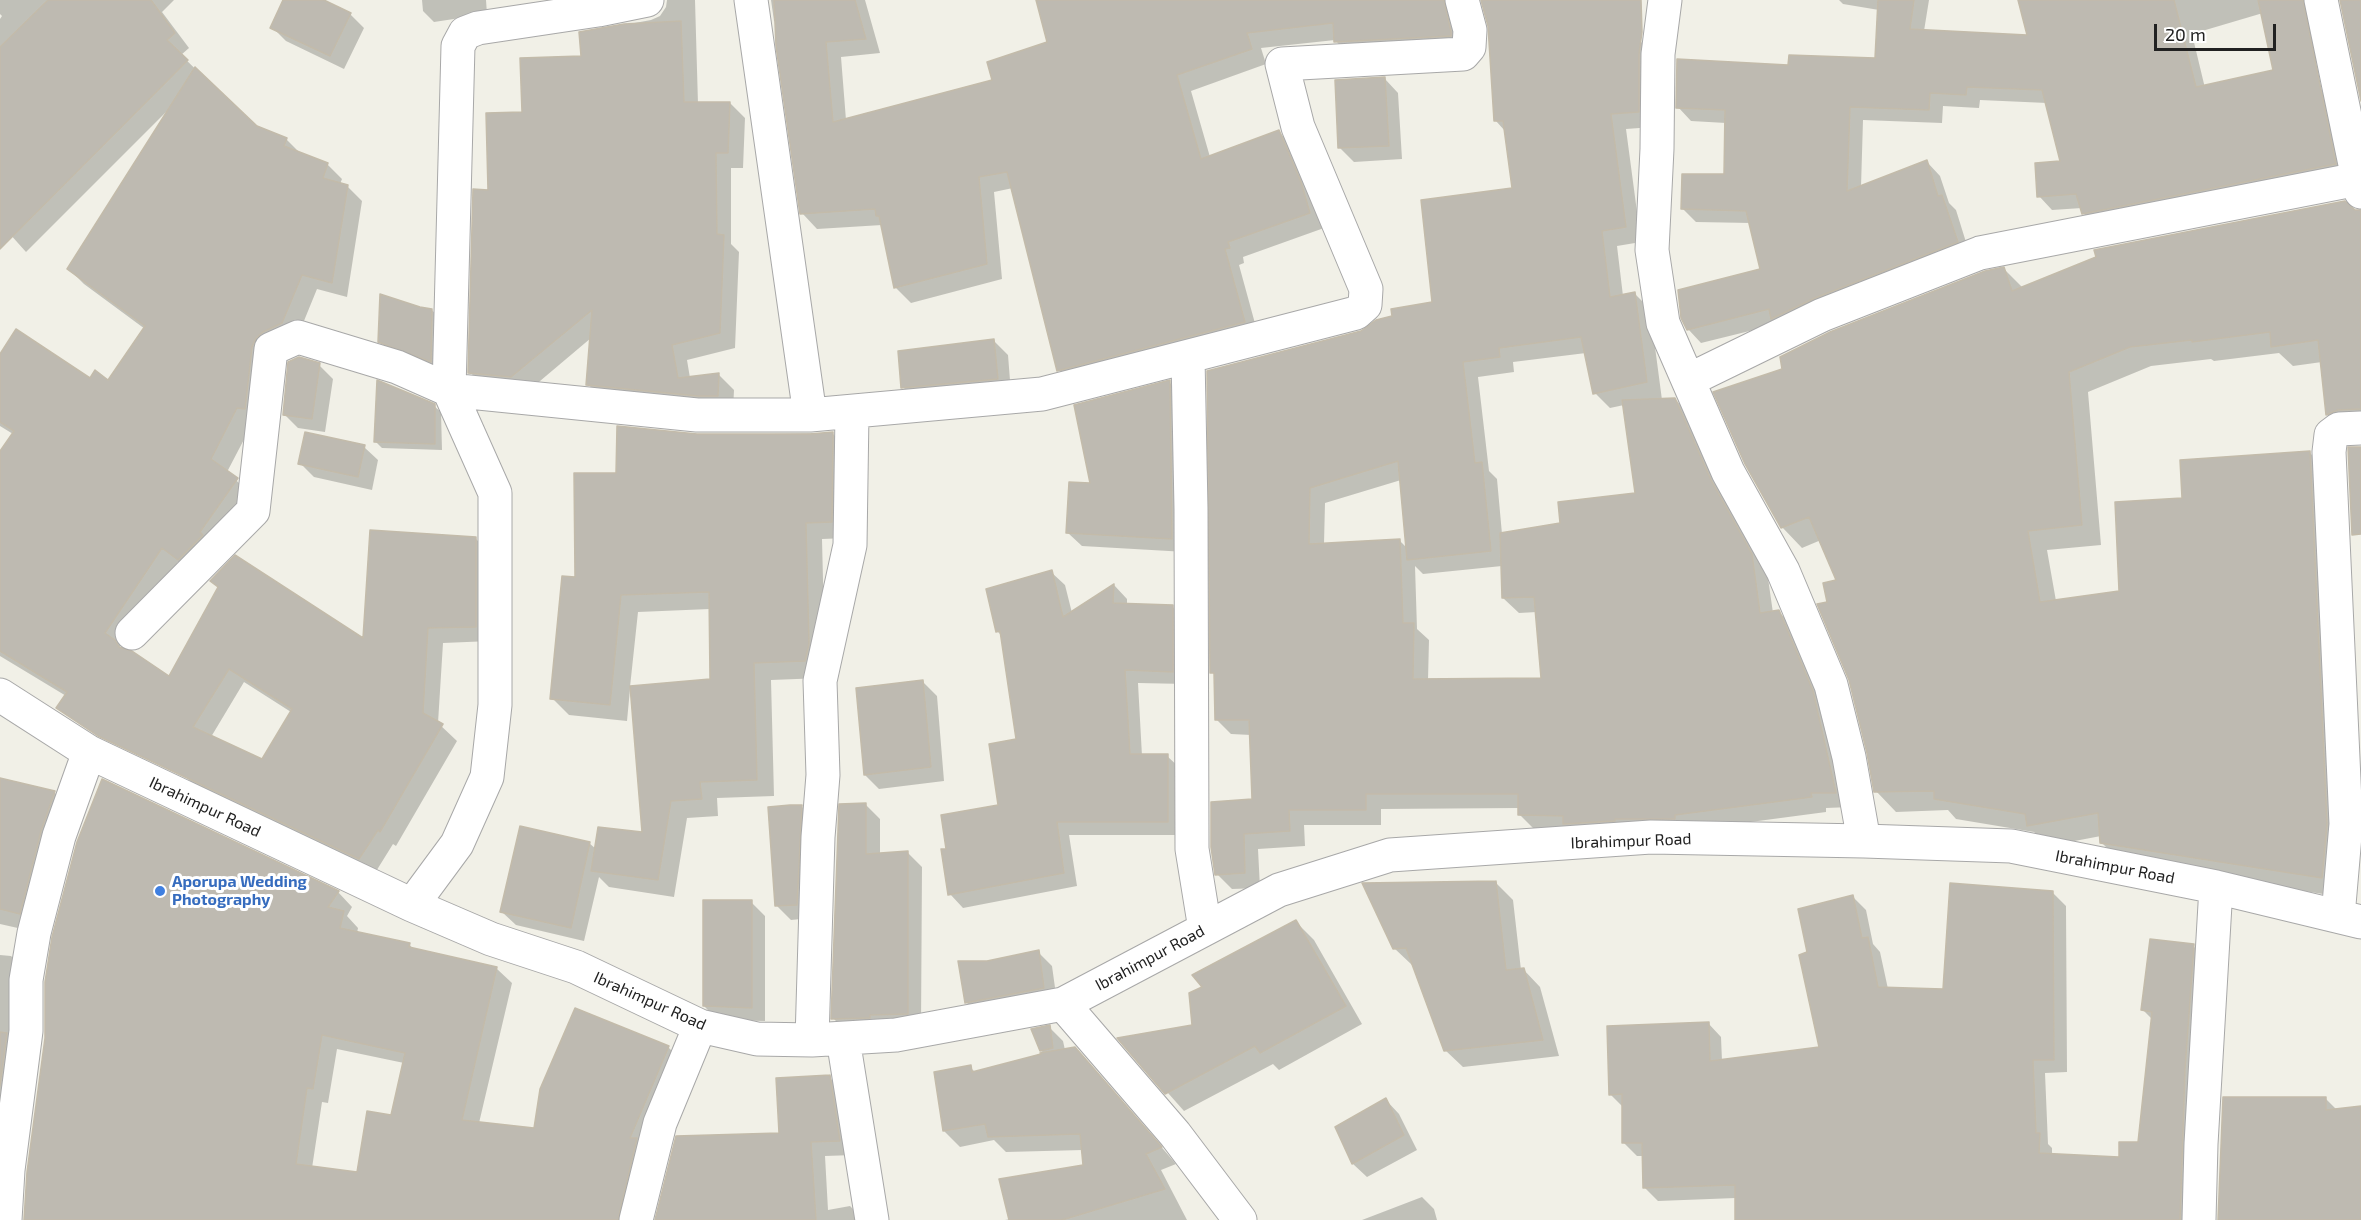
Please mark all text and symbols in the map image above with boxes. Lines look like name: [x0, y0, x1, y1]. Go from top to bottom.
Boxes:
scale bar: [2157, 12, 2278, 50]
text: 20 m: [2165, 23, 2206, 45]
street label: Ibrahimpur Road: [146, 773, 264, 841]
street label: Ibrahimpur Road: [1570, 829, 1692, 853]
street label: Ibrahimpur Road: [2054, 846, 2176, 888]
place label: Aporupa Wedding Photography: [172, 872, 307, 910]
marker: Aporupa Wedding Photography: [153, 884, 167, 898]
street label: Ibrahimpur Road: [1092, 921, 1208, 995]
street label: Ibrahimpur Road: [591, 968, 709, 1034]

